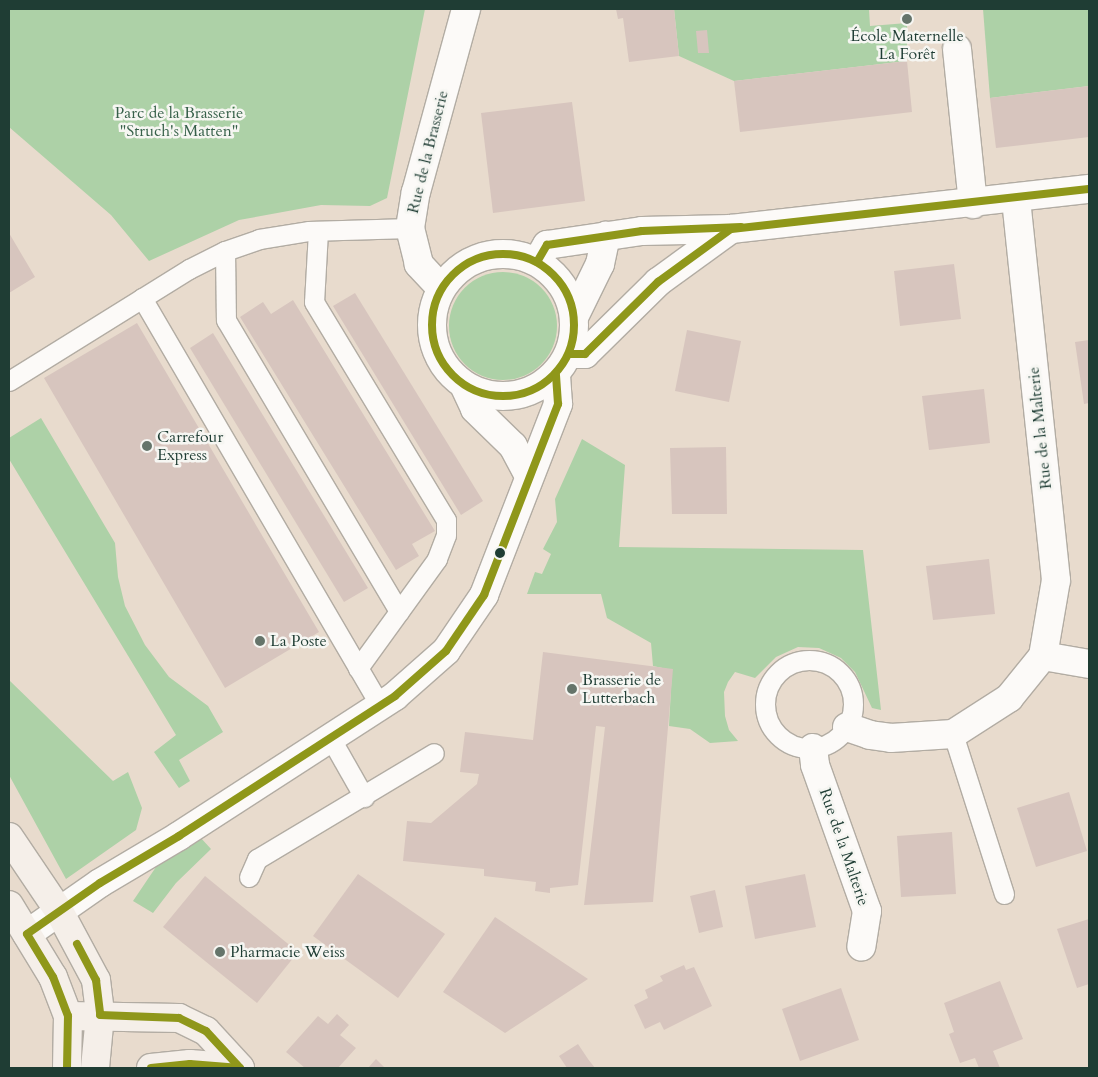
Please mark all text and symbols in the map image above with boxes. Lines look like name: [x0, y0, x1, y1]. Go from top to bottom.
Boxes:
marker: École Maternelle La Forêt: [901, 13, 913, 25]
place label: École Maternelle La Forêt: [850, 26, 964, 64]
street label: Rue de la Brasserie: [403, 89, 453, 215]
park label: Parc de la Brasserie "Struch's Matten": [115, 103, 243, 141]
street label: Rue de la Malterie: [1024, 366, 1056, 490]
place label: Carrefour Express: [157, 427, 223, 465]
marker: Carrefour Express: [141, 440, 153, 452]
unlabelled marker: [495, 548, 505, 558]
place label: La Poste: [270, 631, 327, 651]
marker: La Poste: [254, 635, 266, 647]
place label: Brasserie de Lutterbach: [582, 670, 661, 708]
marker: Brasserie de Lutterbach: [566, 683, 578, 695]
street label: Rue de la Malterie: [815, 786, 873, 908]
place label: Pharmacie Weiss: [230, 942, 345, 962]
marker: Pharmacie Weiss: [214, 946, 226, 958]

